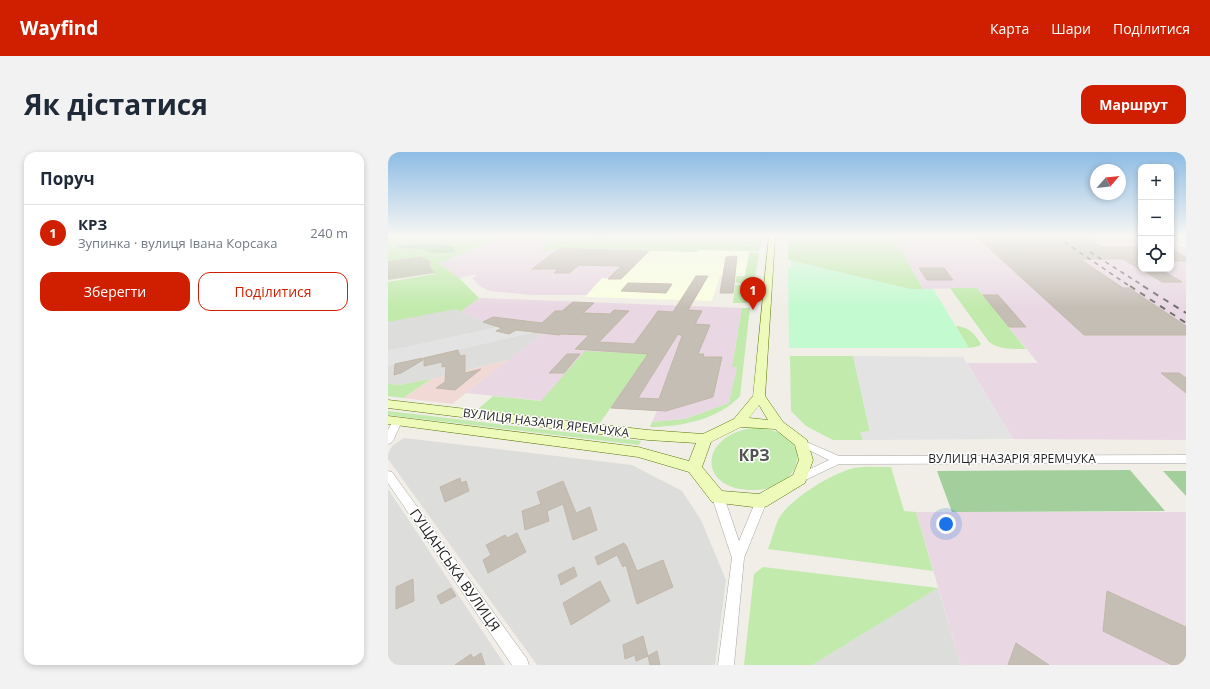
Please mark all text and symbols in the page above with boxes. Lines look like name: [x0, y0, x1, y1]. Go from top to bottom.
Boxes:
text: Wayfind: [20, 15, 98, 41]
text: Карта: [990, 19, 1029, 38]
text: Шари: [1051, 19, 1091, 38]
text: Поділитися: [1113, 19, 1190, 38]
text: Як дістатися: [24, 85, 208, 123]
button: Маршрут: [1081, 85, 1186, 124]
north arrow: [1090, 164, 1126, 200]
map controls: [1138, 164, 1174, 272]
button: +: [1138, 164, 1174, 200]
text: Поруч: [40, 167, 95, 190]
button: −: [1138, 200, 1174, 236]
text: КРЗ: [78, 214, 107, 234]
text: 1: [49, 224, 57, 242]
text: 240 m: [310, 224, 348, 242]
text: Зупинка · вулиця Івана Корсака: [78, 234, 277, 252]
button: locate: [1138, 236, 1174, 272]
button: Зберегти: [40, 272, 190, 311]
button: Поділитися: [198, 272, 348, 311]
pin: 1: [740, 277, 766, 310]
street label: ВУЛИЦЯ НАЗАРІЯ ЯРЕМЧУКА: [462, 404, 631, 441]
district label: КРЗ: [738, 444, 770, 466]
street label: ВУЛИЦЯ НАЗАРІЯ ЯРЕМЧУКА: [928, 450, 1096, 467]
street label: ГУЩАНСЬКА ВУЛИЦЯ: [406, 505, 505, 635]
your location: [936, 514, 956, 534]

